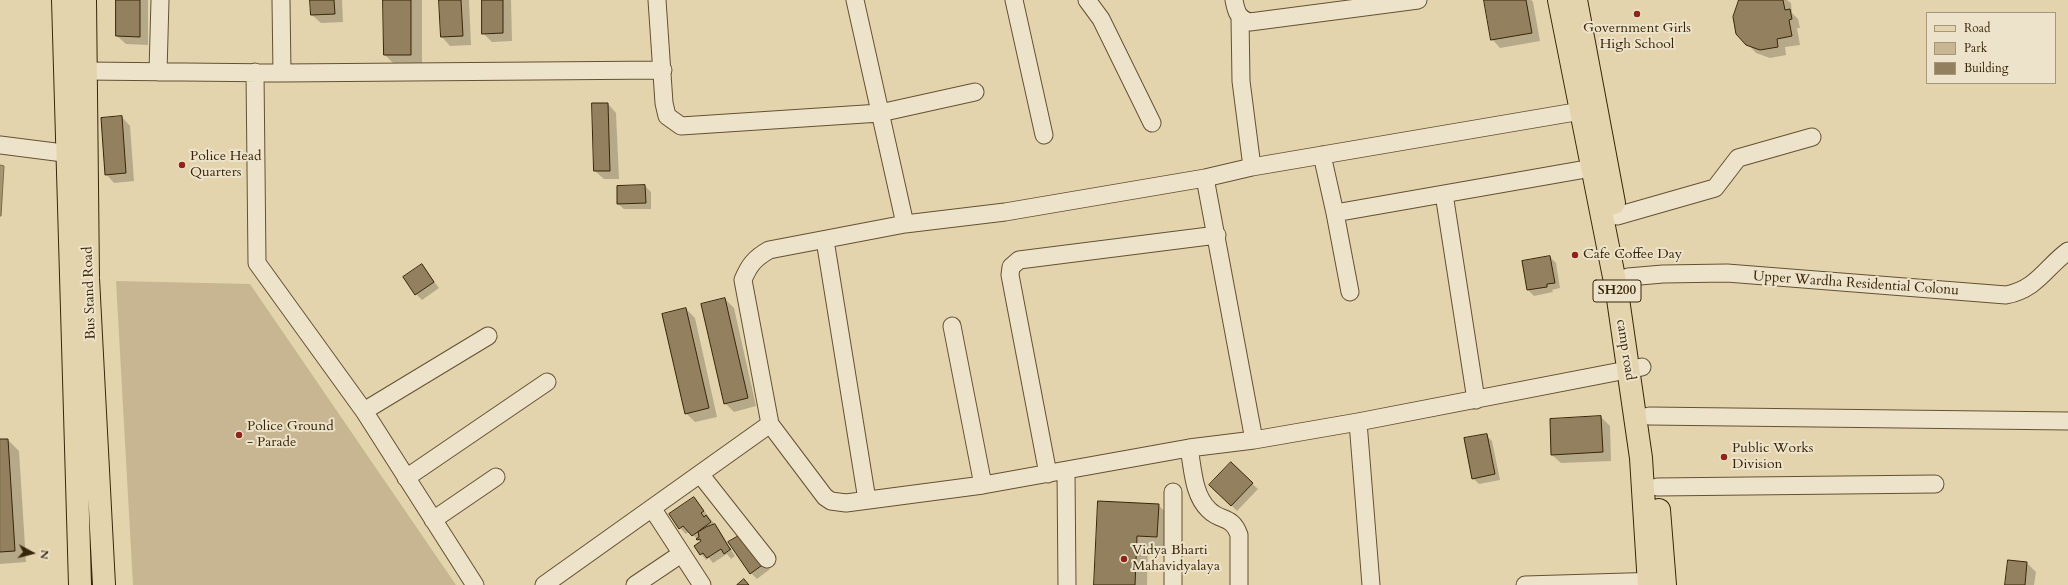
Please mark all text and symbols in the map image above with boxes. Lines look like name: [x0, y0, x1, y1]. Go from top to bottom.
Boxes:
marker: Government Girls High School: [1632, 9, 1642, 19]
legend: [1926, 12, 2056, 84]
text: Road: [1964, 20, 1990, 36]
place label: Government Girls High School: [1583, 21, 1691, 54]
text: Park: [1964, 40, 1987, 56]
text: Building: [1964, 60, 2008, 76]
place label: Police Head Quarters: [190, 149, 261, 182]
marker: Police Head Quarters: [177, 160, 187, 170]
street label: Bus Stand Road: [80, 246, 100, 340]
place label: Cafe Coffee Day: [1583, 247, 1682, 263]
marker: Cafe Coffee Day: [1570, 250, 1580, 260]
street label: Upper Wardha Residential Colonu: [1752, 268, 1960, 300]
road number: SH200: [1593, 280, 1641, 302]
street label: camp road: [1612, 318, 1638, 382]
place label: Police Ground - Parade: [247, 419, 334, 452]
marker: Police Ground - Parade: [234, 430, 244, 440]
place label: Public Works Division: [1732, 441, 1813, 474]
marker: Public Works Division: [1719, 452, 1729, 462]
north arrow: [12, 533, 52, 573]
place label: Vidya Bharti Mahavidyalaya: [1132, 543, 1220, 576]
text: N: [36, 549, 52, 560]
marker: Vidya Bharti Mahavidyalaya: [1119, 554, 1129, 564]

